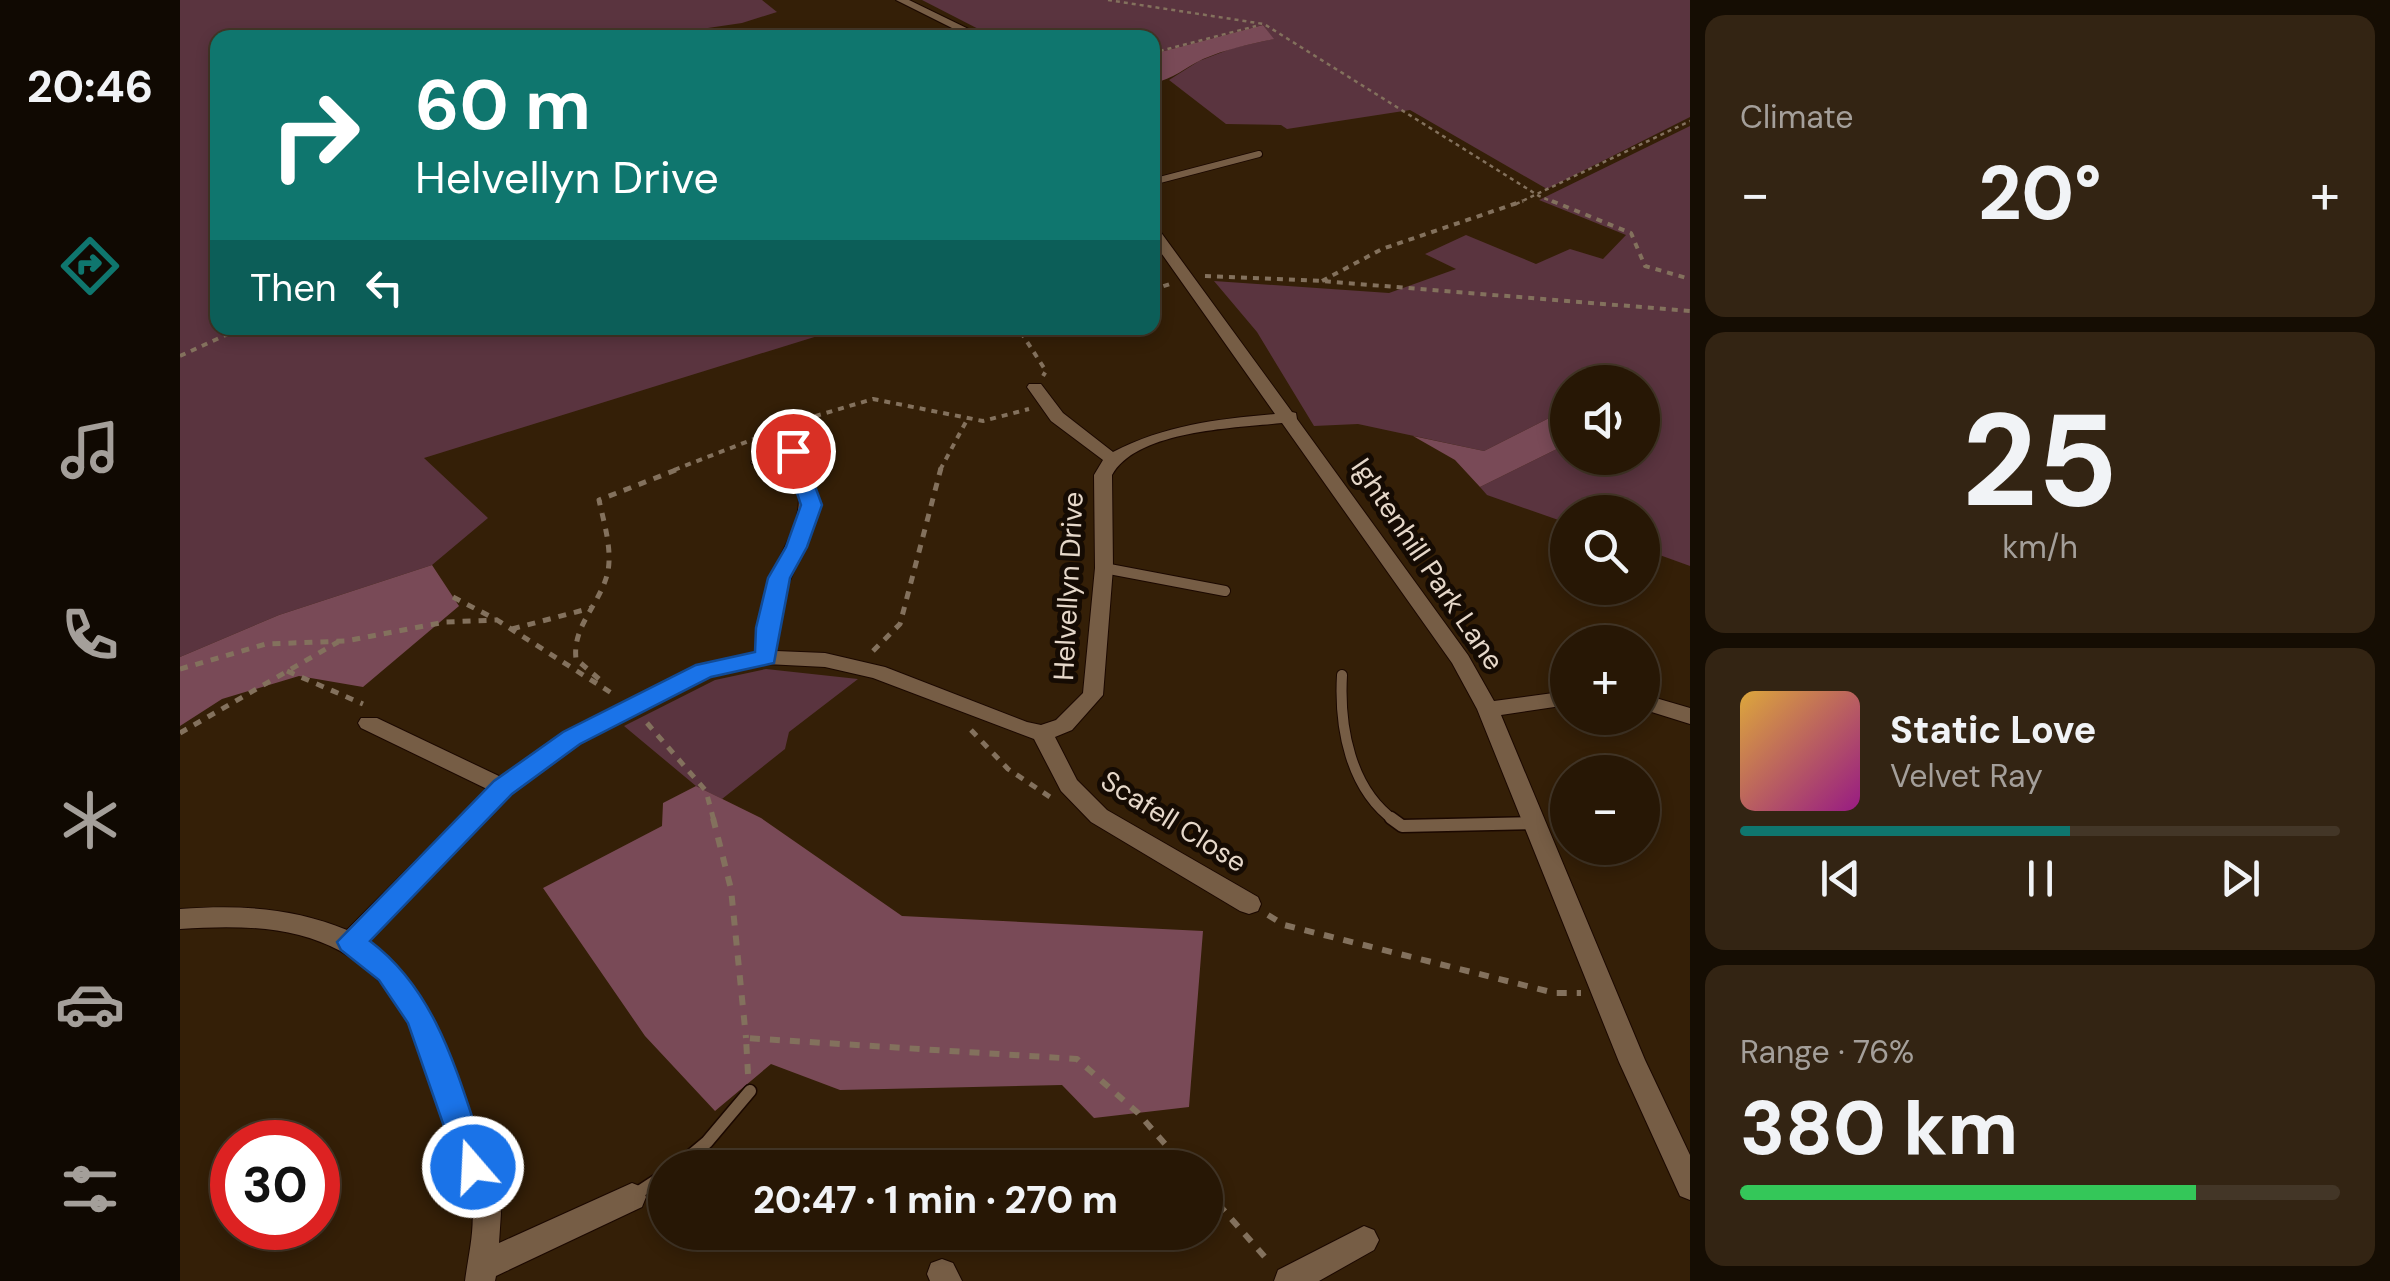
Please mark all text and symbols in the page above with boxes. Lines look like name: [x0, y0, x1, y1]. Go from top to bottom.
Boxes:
text: 20:46: [27, 57, 153, 116]
text: 60 m: [415, 60, 591, 151]
icon: right: [250, 70, 380, 200]
text: Climate: [1740, 96, 1854, 138]
text: 20°: [1978, 145, 2102, 242]
text: Helvellyn Drive: [415, 148, 719, 207]
text: −: [1740, 158, 1770, 230]
text: +: [2310, 158, 2340, 230]
icon: directions: [55, 231, 125, 301]
icon: left: [357, 260, 412, 315]
text: Then: [250, 263, 337, 313]
map controls: [1550, 365, 1660, 865]
button: sound: [1550, 365, 1660, 475]
text: 25: [1962, 376, 2118, 545]
pin: [751, 409, 836, 494]
icon: music: [55, 415, 125, 485]
icon: arrive: [766, 424, 821, 479]
street label: Ightenhill Park Lane: [1343, 451, 1512, 678]
street label: Helvellyn Drive: [1045, 491, 1092, 681]
button: search: [1550, 495, 1660, 605]
text: km/h: [2002, 526, 2078, 568]
icon: phone: [55, 600, 125, 670]
button: +: [1550, 625, 1660, 735]
text: Static Love: [1890, 705, 2096, 755]
button: −: [1550, 755, 1660, 865]
text: Velvet Ray: [1890, 755, 2043, 797]
street label: Scafell Close: [1094, 762, 1254, 881]
icon: climate: [55, 785, 125, 855]
icon: previous: [1813, 851, 1868, 906]
icon: pause: [2013, 851, 2068, 906]
icon: next: [2213, 851, 2268, 906]
icon: car: [55, 969, 125, 1039]
text: Range · 76%: [1740, 1031, 1914, 1073]
text: 380 km: [1740, 1080, 2018, 1177]
position arrow: [421, 1115, 525, 1219]
speed limit sign: 30: [210, 1120, 340, 1250]
icon: filters: [55, 1154, 125, 1224]
text: 20:47 · 1 min · 270 m: [753, 1175, 1118, 1225]

